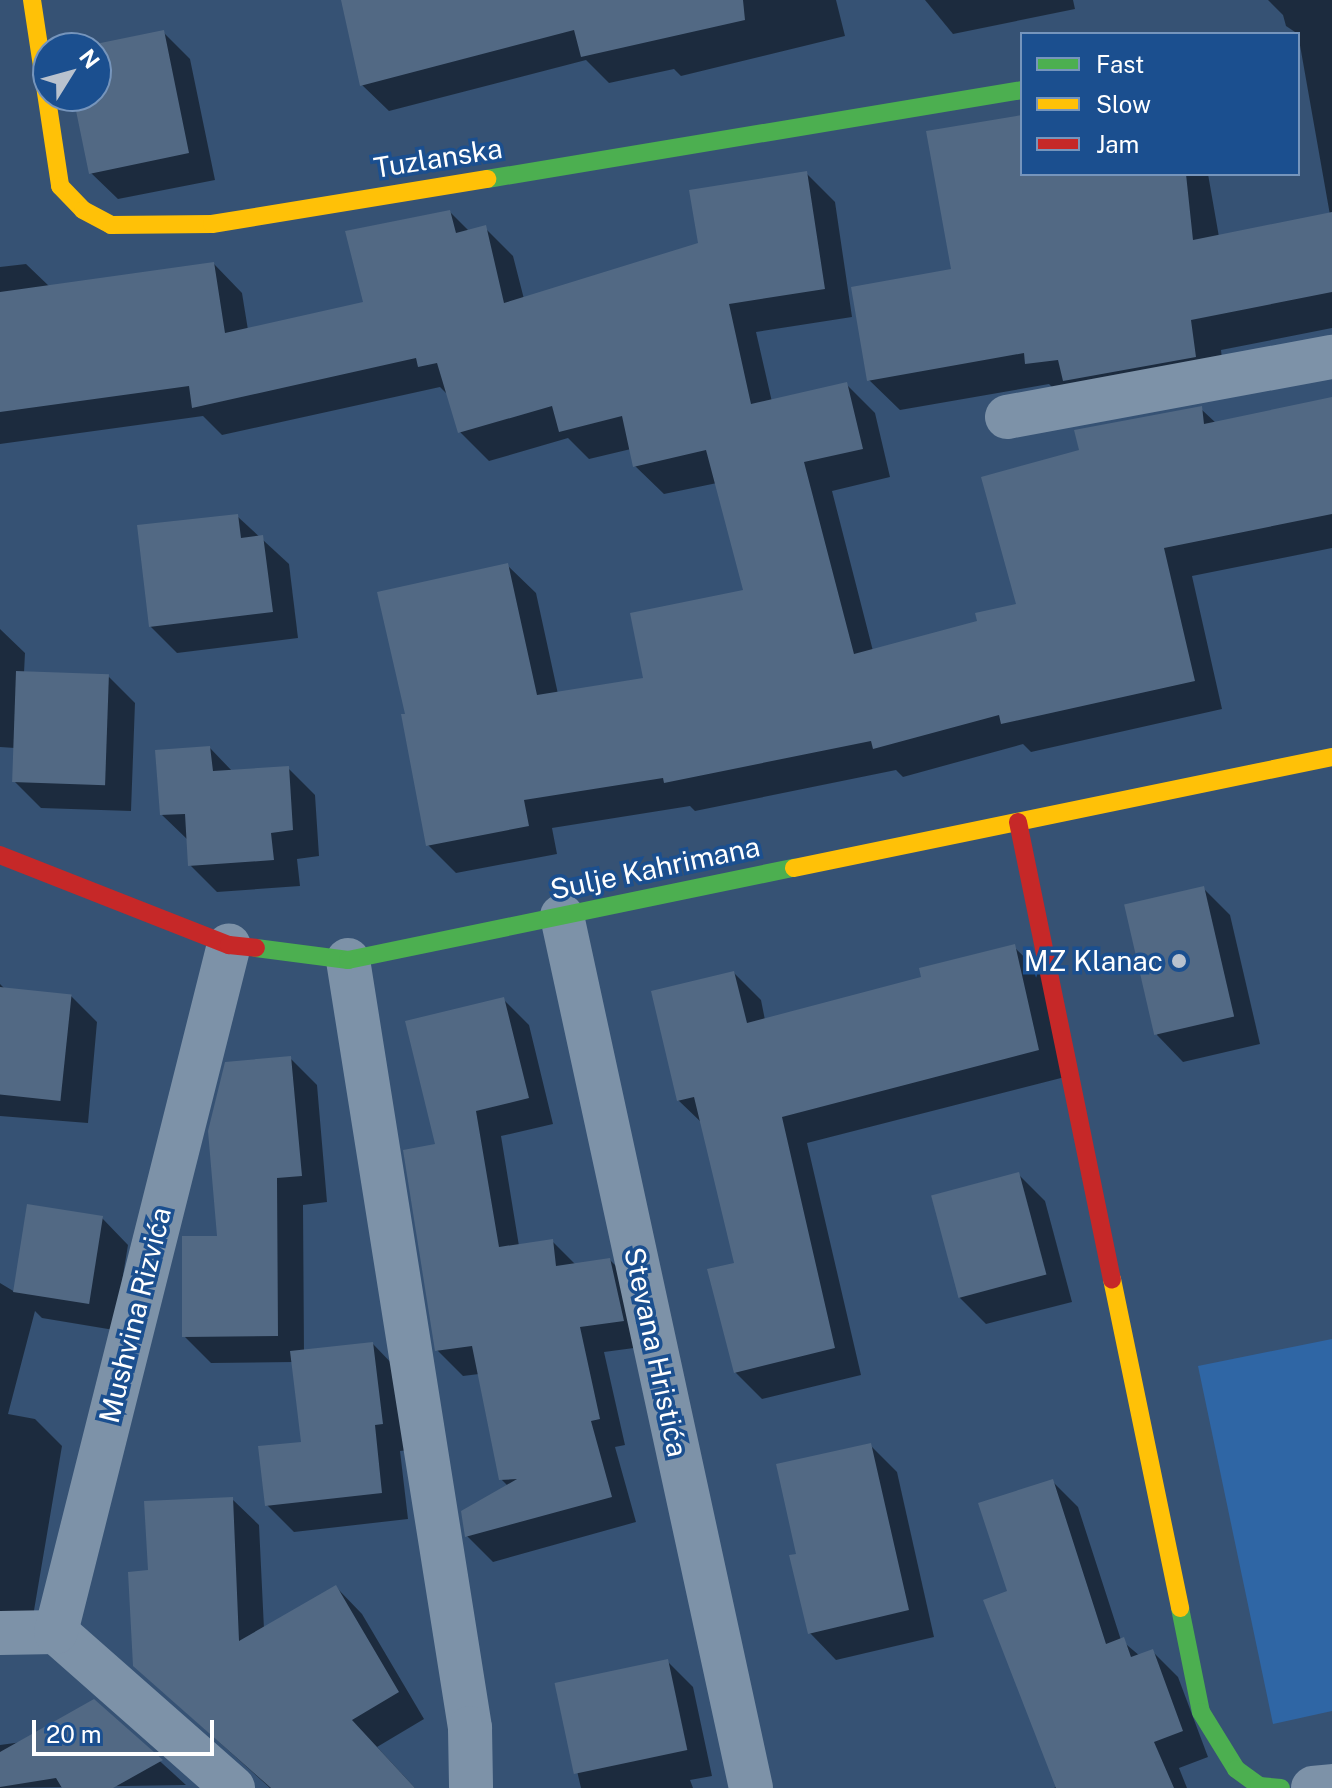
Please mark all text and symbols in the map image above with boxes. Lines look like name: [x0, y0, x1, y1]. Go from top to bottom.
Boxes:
north arrow: [32, 32, 112, 112]
legend: [1020, 32, 1300, 176]
text: N: [74, 44, 105, 73]
text: Fast: [1096, 50, 1144, 78]
text: Slow: [1096, 90, 1151, 118]
text: Jam: [1096, 130, 1139, 158]
street label: Tuzlanska: [371, 131, 505, 185]
street label: Sulje Kahrimana: [547, 829, 763, 907]
place label: MZ Klanac: [1024, 944, 1163, 978]
marker: MZ Klanac: [1170, 952, 1188, 970]
street label: Mushvina Rizvića: [92, 1204, 178, 1426]
street label: Stevana Hristića: [617, 1244, 695, 1460]
scale bar: [36, 1704, 218, 1754]
text: 20 m: [46, 1720, 102, 1748]

